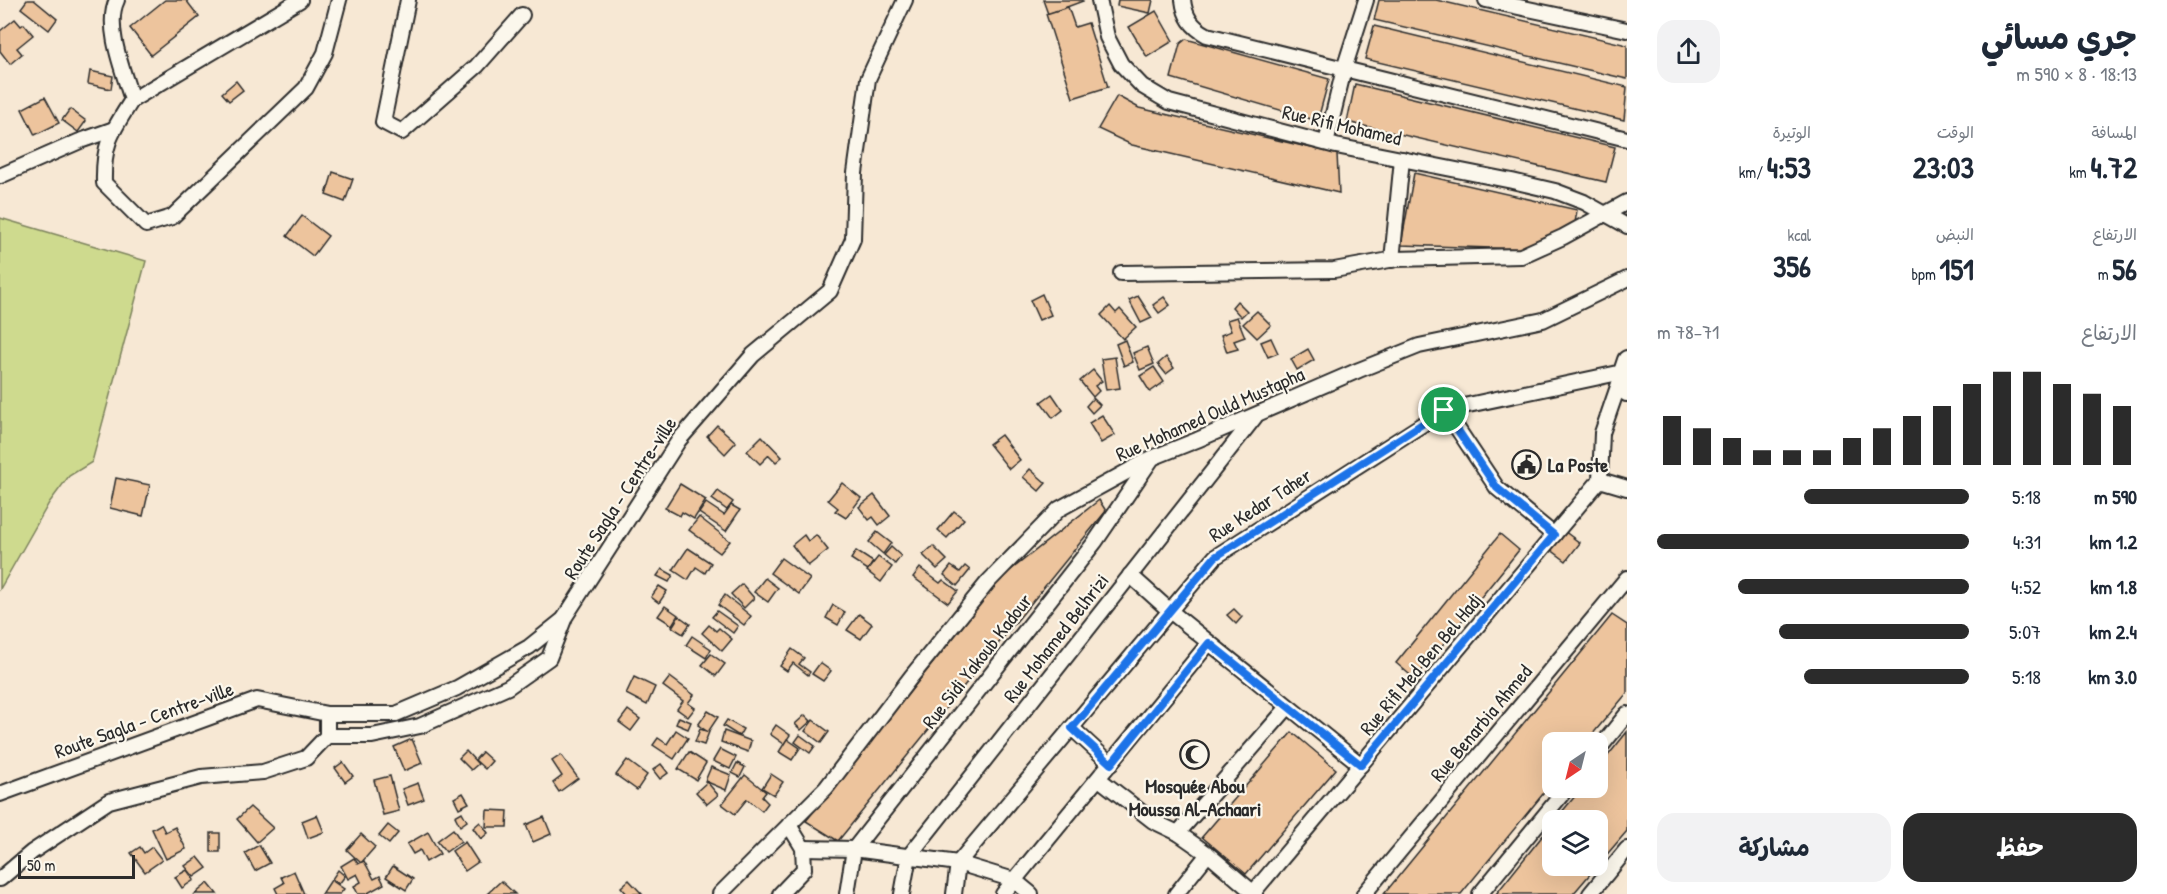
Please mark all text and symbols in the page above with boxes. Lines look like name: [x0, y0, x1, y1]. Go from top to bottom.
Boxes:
text: جري مسائي: [1981, 15, 2137, 59]
button: share: [1657, 20, 1720, 83]
text: 18:13 · 8 × 590 m: [2016, 60, 2137, 87]
street label: Rue Rifi Mohamed: [1280, 98, 1404, 151]
text: الوتيرة: [1772, 121, 1811, 143]
text: الوقت: [1937, 121, 1974, 143]
text: المسافة: [2091, 121, 2137, 143]
text: 4:53: [1767, 147, 1811, 187]
text: 23:03: [1913, 147, 1974, 187]
text: 4.72: [2090, 147, 2137, 187]
text: /km: [1739, 161, 1767, 183]
text: km: [2069, 161, 2090, 183]
text: النبض: [1936, 223, 1974, 245]
text: الارتفاع: [2092, 223, 2137, 245]
text: kcal: [1788, 224, 1811, 246]
text: 356: [1773, 246, 1811, 286]
text: 151: [1940, 249, 1974, 289]
text: 56: [2112, 249, 2137, 289]
text: bpm: [1912, 263, 1940, 285]
text: m: [2098, 263, 2112, 285]
text: 71–78 m: [1657, 318, 1719, 345]
text: الارتفاع: [2081, 319, 2137, 346]
street label: Rue Mohamed Ould Mustapha: [1111, 360, 1309, 467]
pin: [1418, 384, 1469, 435]
icon: arrive: [1427, 393, 1460, 426]
street label: Route Sagla - Centre-ville: [557, 411, 682, 584]
public building icon: La Poste: [1511, 449, 1543, 481]
place label: La Poste: [1548, 451, 1608, 478]
street label: Rue Kedar Taher: [1203, 461, 1317, 548]
text: 5:18: [2012, 483, 2041, 510]
text: 590 m: [2094, 483, 2137, 510]
text: 4:31: [2013, 528, 2041, 555]
text: 1.2 km: [2090, 528, 2137, 555]
street label: Rue Mohamed Belhrizi: [997, 568, 1115, 708]
text: 4:52: [2011, 573, 2041, 600]
text: 1.8 km: [2090, 573, 2137, 600]
street label: Rue Rifi Med Ben Bel Hadj: [1353, 587, 1488, 740]
street label: Rue Sidi Yakoub Kadour: [916, 588, 1038, 734]
text: 5:07: [2009, 618, 2041, 645]
text: 2.4 km: [2089, 618, 2137, 645]
street label: Rue Benarbia Ahmed: [1424, 658, 1538, 787]
text: 5:18: [2012, 663, 2041, 690]
text: 3.0 km: [2088, 663, 2137, 690]
street label: Route Sagla - Centre-ville: [51, 675, 237, 764]
north arrow: [1542, 732, 1608, 798]
map controls: [1542, 732, 1608, 876]
mosque icon: Mosquée Abou Moussa Al-Achaari: [1179, 739, 1211, 771]
place label: Mosquée Abou Moussa Al-Achaari: [1129, 772, 1261, 822]
button: layers: [1542, 810, 1608, 876]
button: مشاركة: [1657, 813, 1891, 882]
button: حفظ: [1903, 813, 2137, 882]
scale bar: [18, 852, 135, 880]
text: 50 m: [27, 854, 56, 876]

